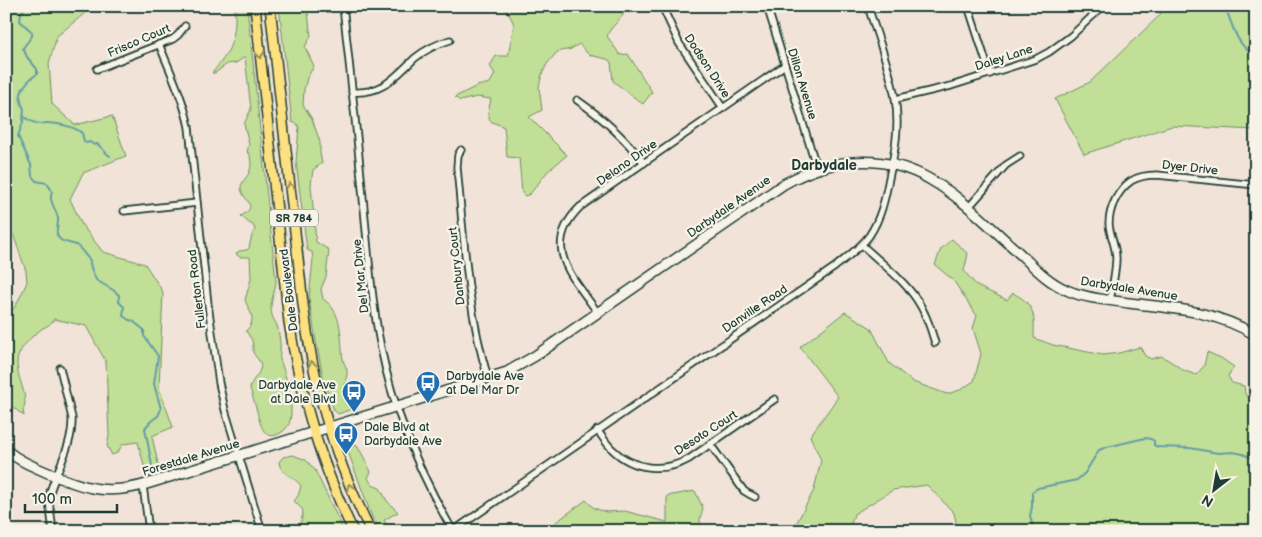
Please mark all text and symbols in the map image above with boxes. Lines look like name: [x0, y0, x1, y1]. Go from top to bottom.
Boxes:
street label: Frisco Court: [105, 21, 173, 61]
street label: Dodson Drive: [681, 31, 733, 101]
street label: Daley Lane: [973, 42, 1035, 74]
street label: Dillon Avenue: [784, 46, 820, 122]
one-way arrow: [254, 51, 265, 59]
street label: Delano Drive: [594, 137, 660, 189]
district label: Darbydale: [791, 157, 857, 174]
street label: Dyer Drive: [1161, 158, 1219, 178]
street label: Darbydale Avenue: [684, 173, 774, 241]
one-way arrow: [285, 181, 296, 189]
road number: SR 784: [270, 210, 318, 227]
street label: Danbury Court: [445, 226, 469, 306]
street label: Del Mar Drive: [350, 238, 372, 314]
street label: Fullerton Road: [185, 248, 209, 329]
street label: Dale Boulevard: [276, 248, 301, 332]
street label: Darbydale Avenue: [1079, 274, 1179, 304]
street label: Danville Road: [720, 282, 791, 336]
one-way arrow: [307, 360, 318, 369]
place label: Darbydale Ave at Del Mar Dr: [446, 369, 524, 398]
bus stop icon: Darbydale Ave at Del Mar Dr: [415, 370, 441, 404]
place label: Darbydale Ave at Dale Blvd: [258, 378, 336, 407]
bus stop icon: Darbydale Ave at Dale Blvd: [341, 379, 367, 413]
street label: Desoto Court: [672, 407, 740, 459]
place label: Dale Blvd at Darbydale Ave: [364, 420, 442, 449]
bus stop icon: Dale Blvd at Darbydale Ave: [333, 421, 359, 455]
street label: Forestdale Avenue: [141, 436, 241, 480]
north arrow: [1190, 464, 1240, 514]
scale bar: [25, 482, 118, 514]
one-way arrow: [345, 483, 356, 492]
text: 100 m: [32, 490, 72, 509]
text: N: [1199, 491, 1216, 511]

